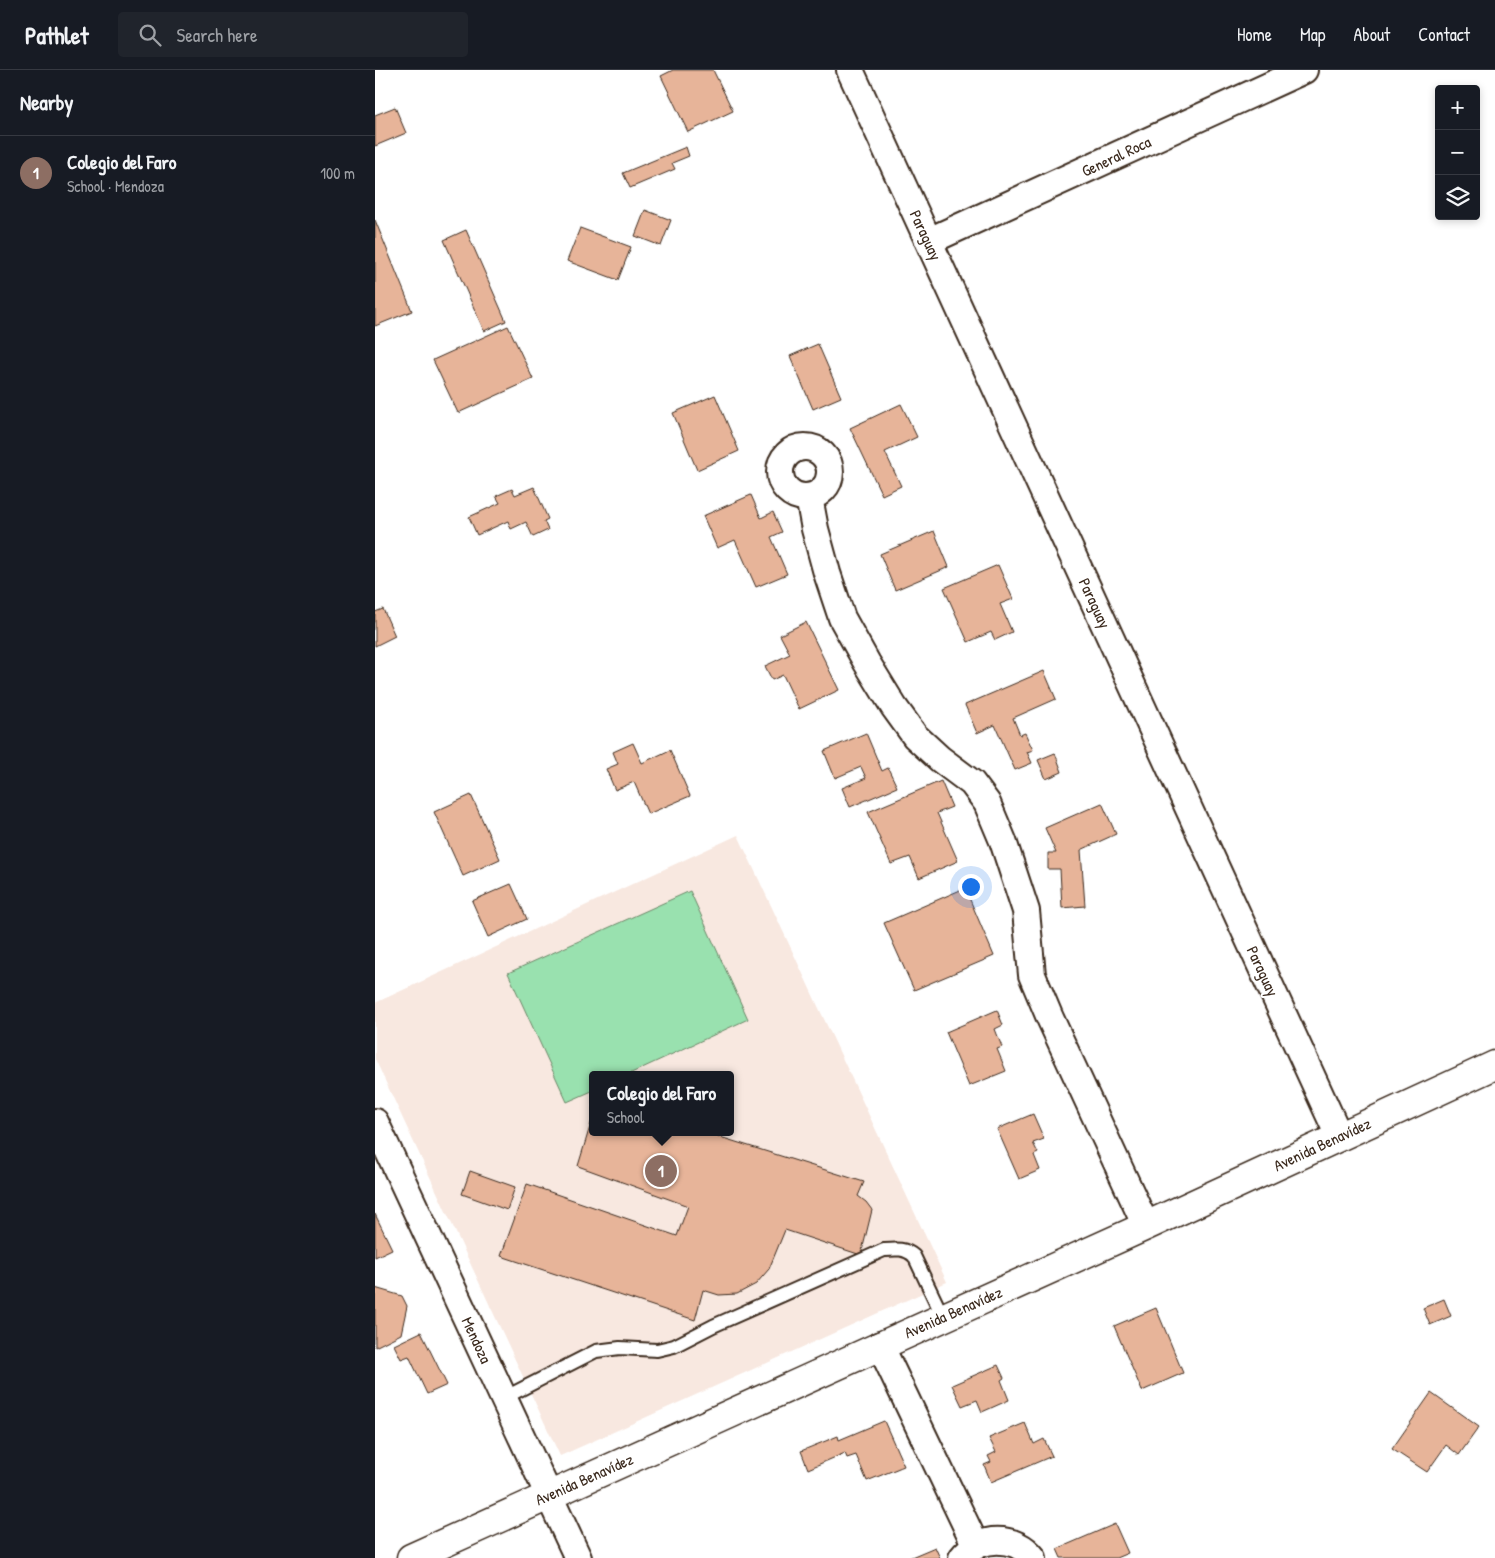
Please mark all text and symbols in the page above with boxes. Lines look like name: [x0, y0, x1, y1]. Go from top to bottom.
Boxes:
search box: [118, 12, 468, 57]
text: Pathlet: [25, 19, 88, 51]
icon: search: [136, 21, 164, 49]
text: Search here: [176, 22, 258, 48]
text: Home: [1237, 22, 1272, 47]
text: Map: [1300, 22, 1325, 47]
text: About: [1353, 22, 1390, 47]
text: Contact: [1418, 22, 1470, 47]
map controls: [1435, 85, 1480, 220]
button: +: [1435, 85, 1480, 130]
text: Nearby: [20, 88, 73, 117]
street label: General Roca: [1078, 130, 1154, 182]
button: −: [1435, 130, 1480, 175]
text: Colegio del Faro: [67, 149, 176, 175]
text: 1: [33, 162, 39, 184]
text: 100 m: [320, 162, 355, 184]
text: School · Mendoza: [67, 175, 164, 197]
button: layers: [1435, 175, 1480, 220]
street label: Paraguay: [905, 206, 947, 264]
street label: Paraguay: [1074, 574, 1116, 632]
your location: [958, 874, 984, 900]
street label: Paraguay: [1242, 942, 1284, 1000]
popup: [589, 1071, 734, 1136]
text: Colegio del Faro: [607, 1080, 716, 1106]
text: School: [607, 1106, 644, 1128]
street label: Avenida Benavídez: [1270, 1112, 1374, 1176]
pin: 1: [645, 1152, 677, 1190]
street label: Avenida Benavídez: [901, 1281, 1006, 1343]
street label: Mendoza: [457, 1313, 497, 1367]
street label: Avenida Benavídez: [532, 1448, 637, 1510]

